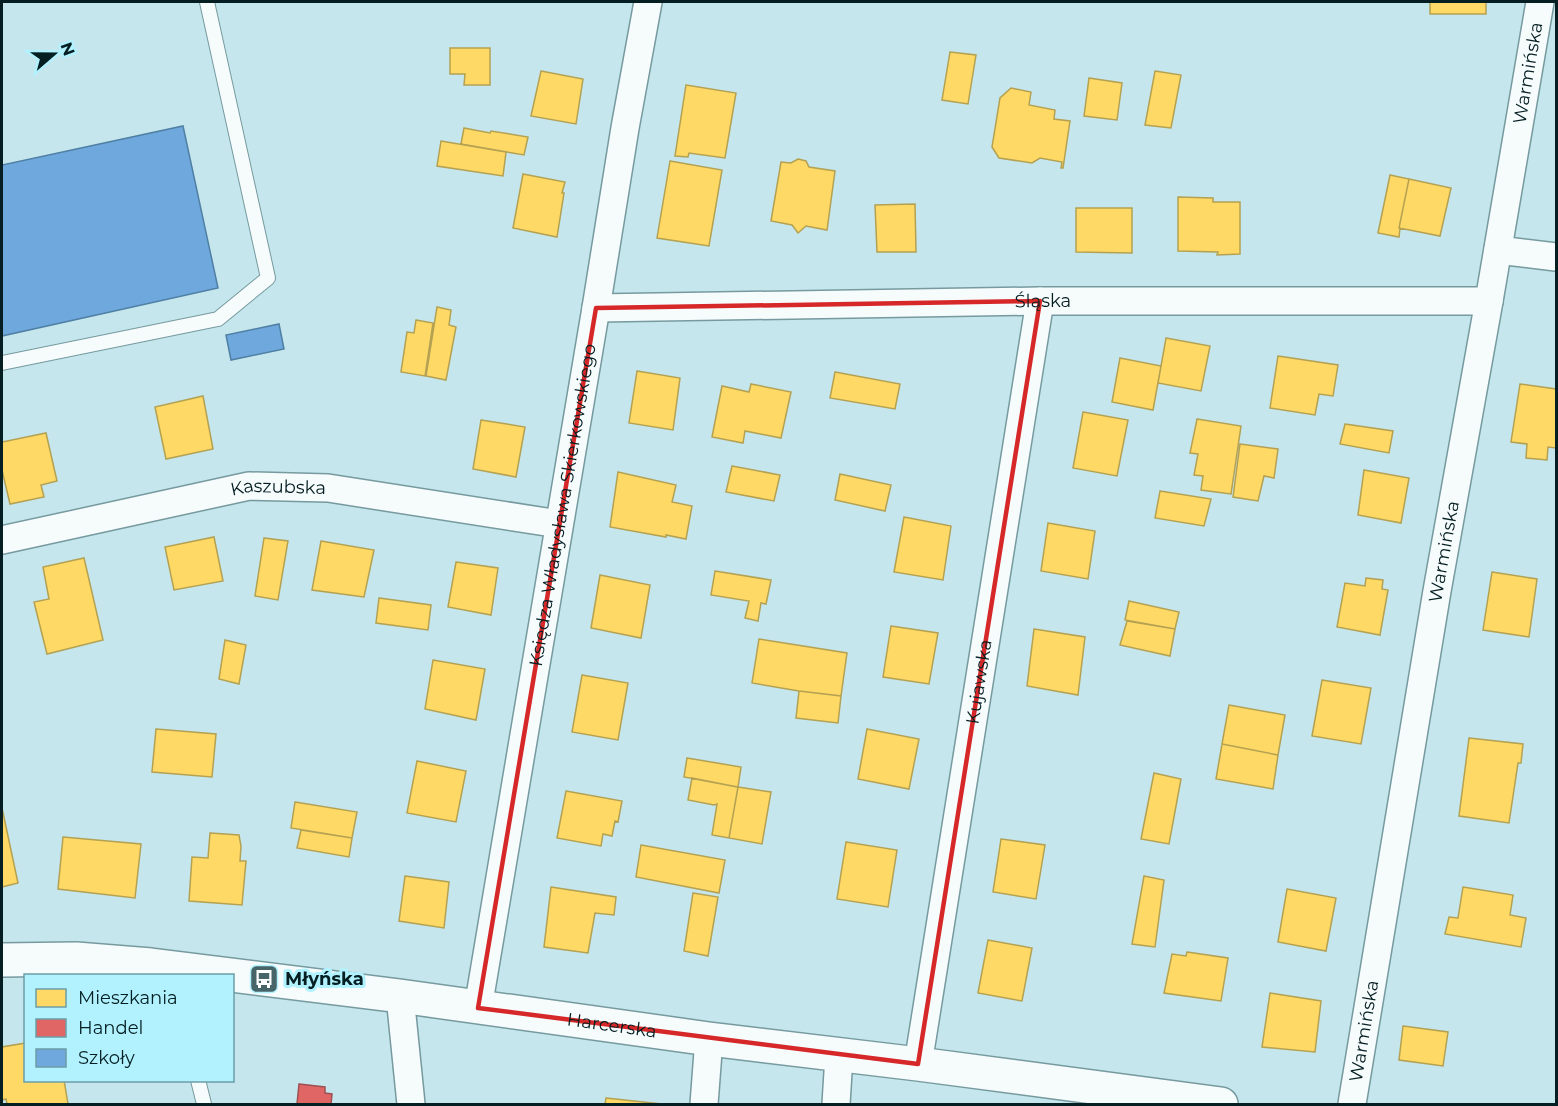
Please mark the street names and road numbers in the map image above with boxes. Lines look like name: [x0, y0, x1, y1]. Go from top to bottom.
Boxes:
street label: Warmińska: [1508, 20, 1547, 125]
street label: Śląska: [1014, 290, 1071, 312]
street label: Księdza Władysława Skierkowskiego: [525, 342, 601, 668]
street label: Kaszubska: [228, 474, 326, 501]
street label: Warmińska: [1424, 499, 1464, 604]
street label: Kujawska: [961, 638, 997, 726]
street label: Warmińska: [1345, 978, 1383, 1084]
street label: Harcerska: [566, 1008, 658, 1043]

